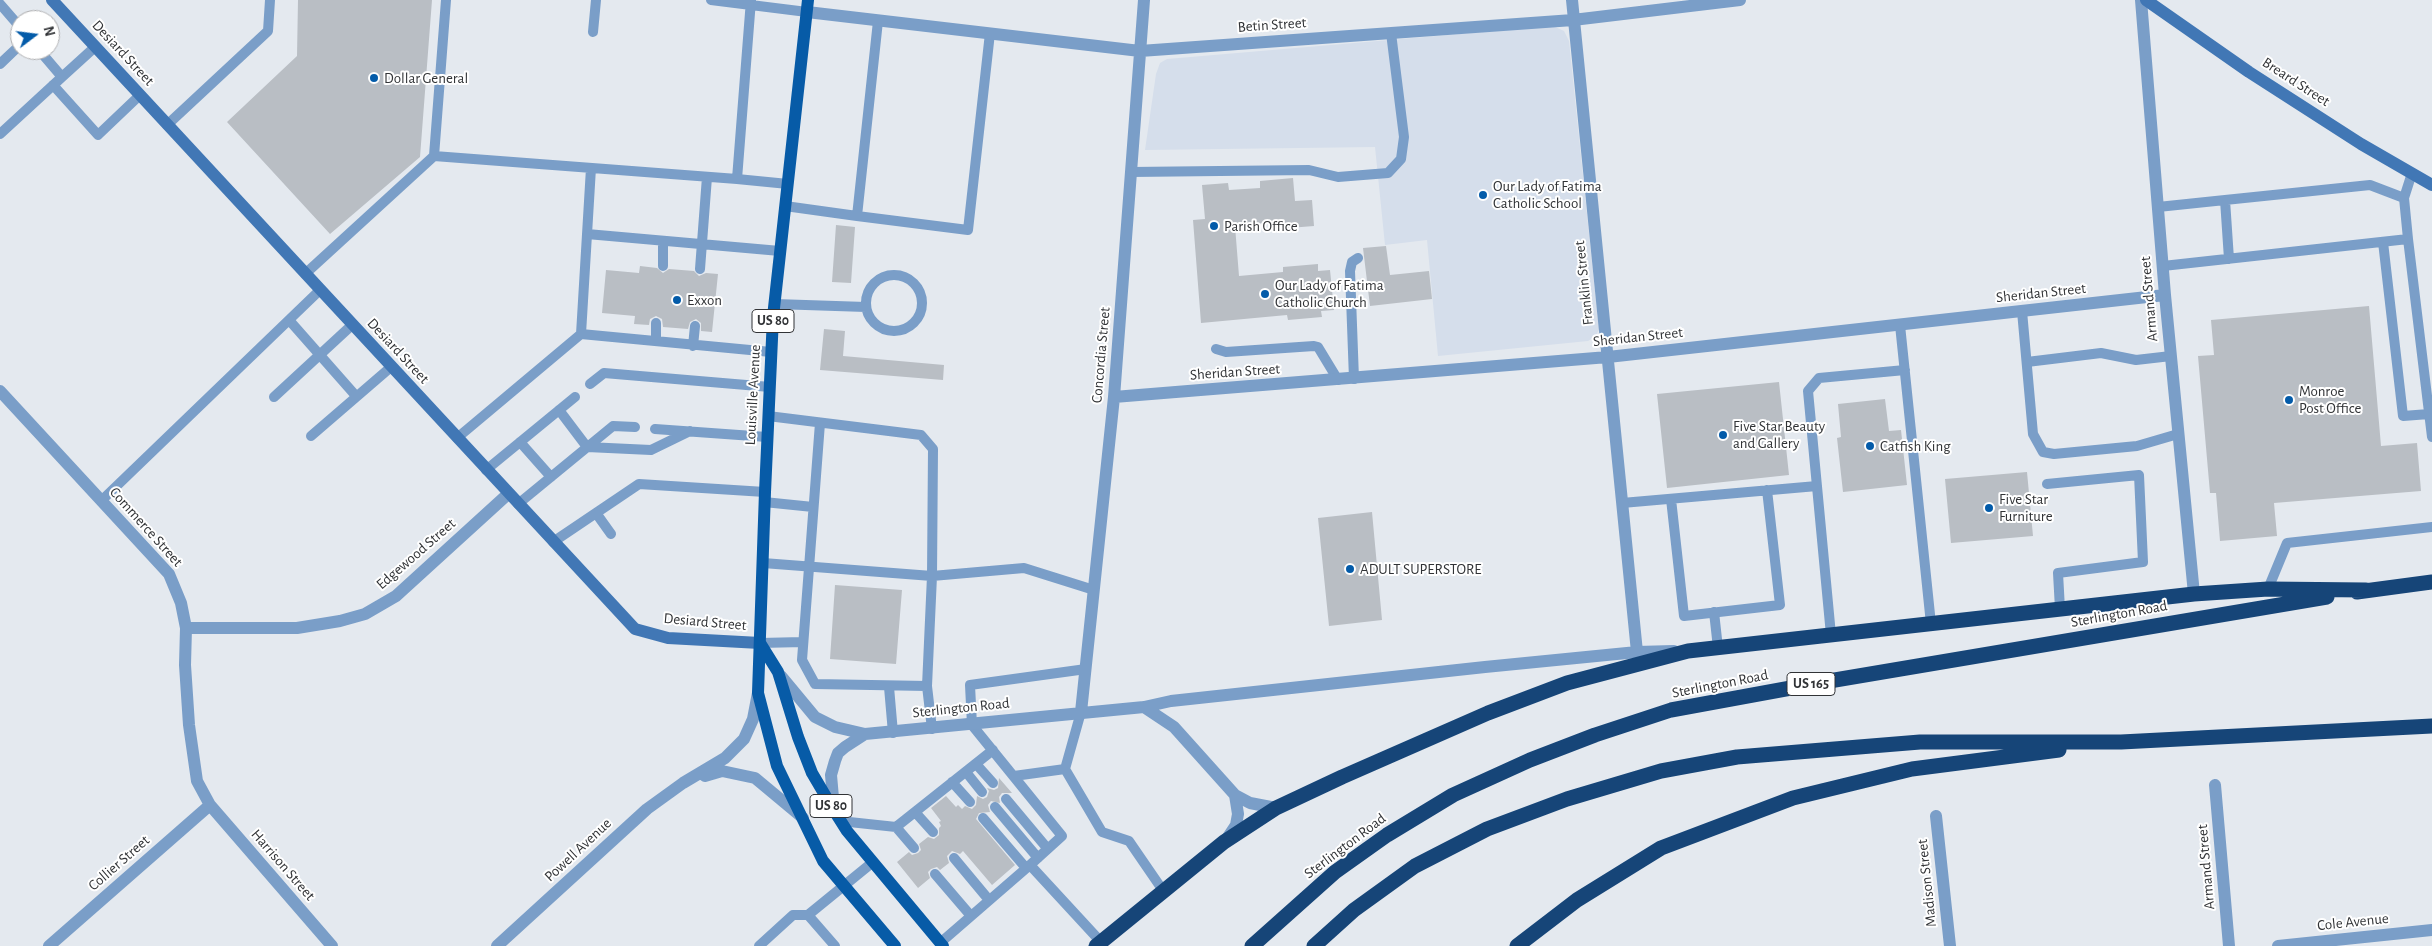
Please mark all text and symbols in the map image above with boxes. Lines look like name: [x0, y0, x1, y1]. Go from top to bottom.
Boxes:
north arrow: [10, 10, 60, 60]
street label: Betin Street: [1237, 14, 1307, 36]
street label: Desiard Street: [88, 17, 158, 89]
text: N: [40, 25, 57, 38]
street label: Breard Street: [2259, 54, 2333, 110]
place label: Dollar General: [384, 69, 468, 87]
marker: Dollar General: [368, 72, 380, 84]
place label: Our Lady of Fatima Catholic School: [1493, 177, 1602, 212]
marker: Our Lady of Fatima Catholic School: [1477, 189, 1489, 201]
place label: Parish Office: [1224, 217, 1298, 235]
marker: Parish Office: [1208, 220, 1220, 232]
street label: Franklin Street: [1571, 240, 1597, 326]
street label: Armand Street: [2136, 256, 2162, 342]
place label: Our Lady of Fatima Catholic Church: [1275, 276, 1384, 311]
street label: Sheridan Street: [1995, 279, 2087, 307]
marker: Our Lady of Fatima Catholic Church: [1259, 288, 1271, 300]
place label: Exxon: [687, 291, 722, 309]
marker: Exxon: [671, 294, 683, 306]
street label: Concordia Street: [1088, 306, 1114, 404]
road number: US 80: [752, 310, 794, 332]
street label: Desiard Street: [363, 315, 433, 387]
street label: Sheridan Street: [1592, 323, 1684, 351]
street label: Louisville Avenue: [741, 344, 765, 446]
street label: Sheridan Street: [1189, 360, 1281, 384]
place label: Monroe Post Office: [2299, 382, 2361, 417]
marker: Monroe Post Office: [2283, 394, 2295, 406]
place label: Five Star Beauty and Gallery: [1733, 417, 1825, 452]
marker: Five Star Beauty and Gallery: [1717, 429, 1729, 441]
place label: Catfish King: [1880, 437, 1951, 455]
marker: Catfish King: [1864, 440, 1876, 452]
street label: Commerce Street: [106, 484, 186, 570]
place label: Five Star Furniture: [1999, 490, 2053, 525]
marker: Five Star Furniture: [1983, 502, 1995, 514]
street label: Edgewood Street: [373, 515, 459, 593]
place label: ADULT SUPERSTORE: [1360, 560, 1482, 578]
marker: ADULT SUPERSTORE: [1344, 563, 1356, 575]
street label: Sterlington Road: [2069, 597, 2169, 631]
street label: Desiard Street: [663, 609, 747, 635]
street label: Sterlington Road: [1670, 666, 1770, 702]
road number: US 165: [1787, 672, 1835, 696]
street label: Sterlington Road: [912, 694, 1010, 722]
road number: US 80: [810, 794, 852, 818]
street label: Sterlington Road: [1301, 809, 1389, 883]
street label: Powell Avenue: [541, 815, 615, 885]
street label: Armand Street: [2193, 824, 2219, 910]
street label: Harrison Street: [247, 826, 319, 904]
street label: Collier Street: [85, 831, 153, 895]
street label: Madison Street: [1913, 838, 1941, 928]
street label: Cole Avenue: [2316, 909, 2390, 935]

